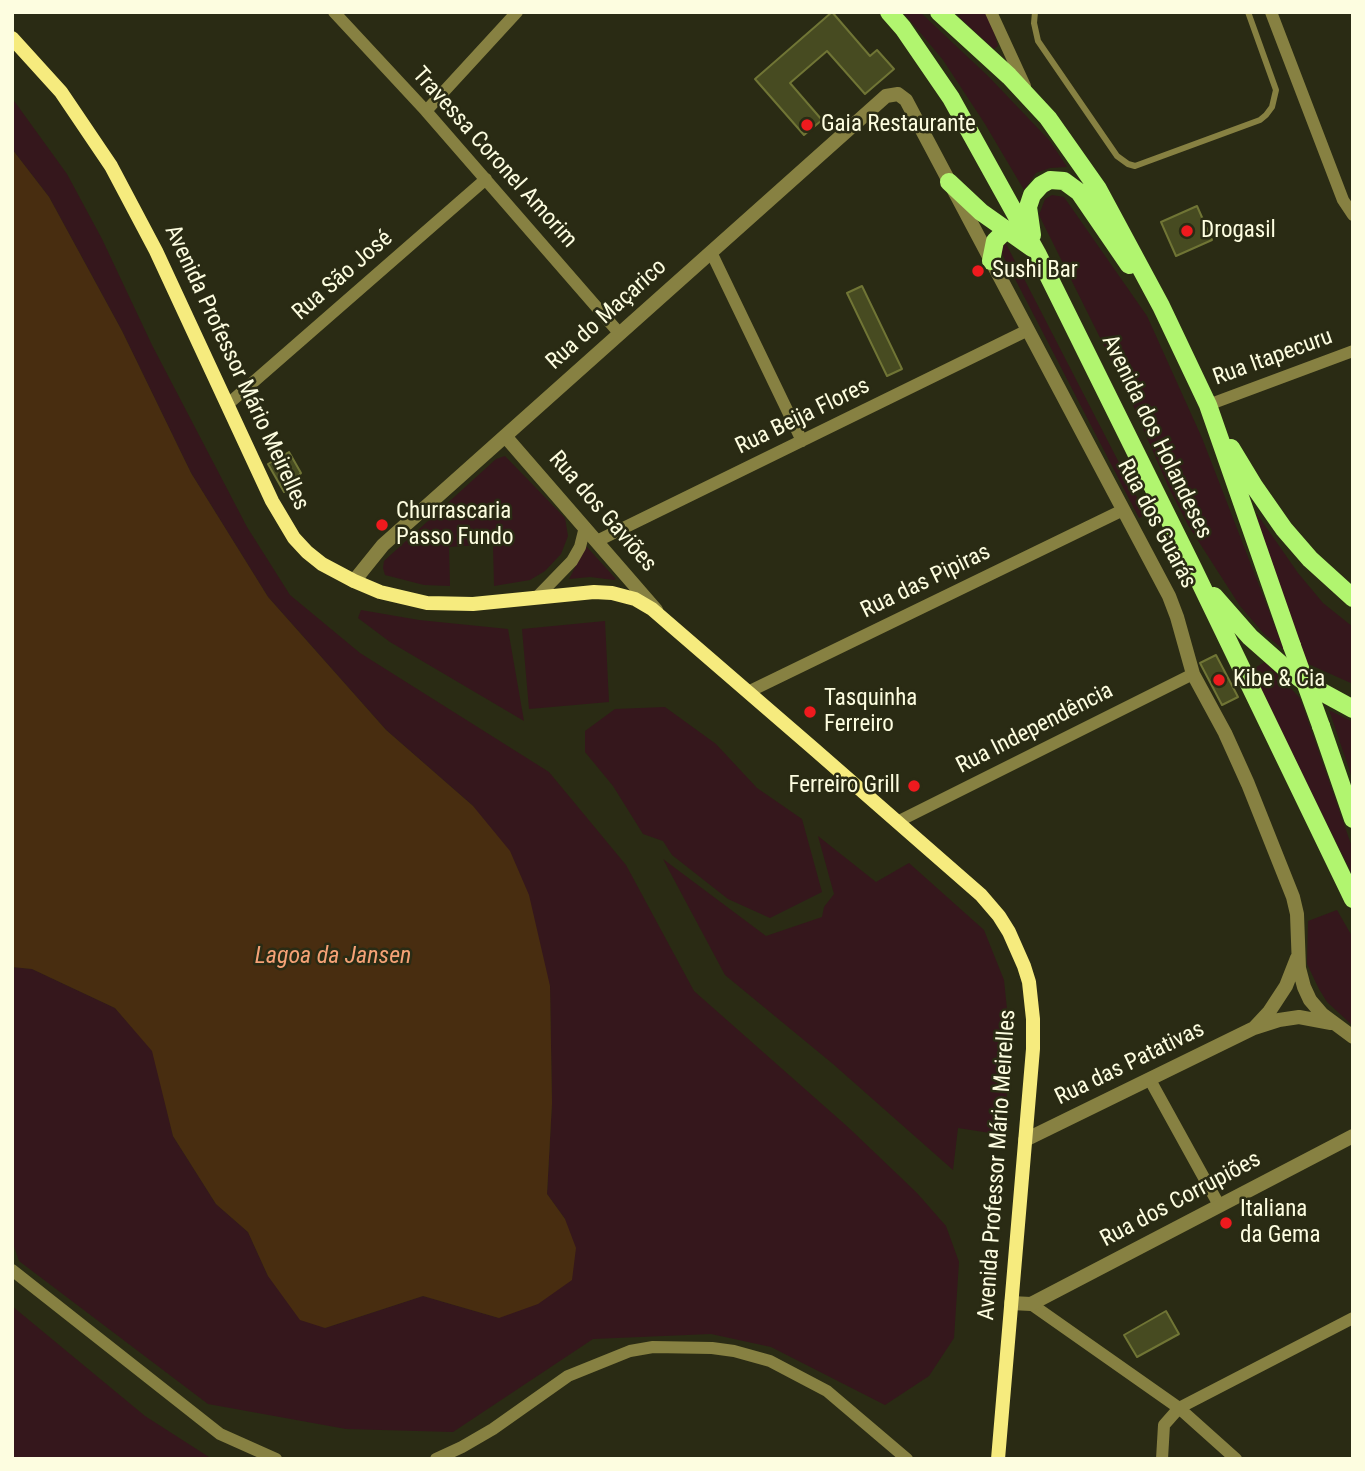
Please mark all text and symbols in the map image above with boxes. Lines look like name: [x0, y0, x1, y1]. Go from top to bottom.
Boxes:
street label: Travessa Coronel Amorim: [406, 62, 582, 254]
place label: Gaia Restaurante: [821, 111, 976, 139]
marker: Gaia Restaurante: [799, 117, 815, 133]
place label: Drogasil: [1201, 217, 1276, 245]
street label: Avenida Professor Mário Meirelles: [158, 221, 314, 515]
marker: Drogasil: [1179, 223, 1195, 239]
street label: Rua São José: [287, 225, 399, 327]
street label: Rua do Maçarico: [541, 254, 673, 376]
place label: Sushi Bar: [992, 257, 1078, 285]
marker: Sushi Bar: [970, 263, 986, 279]
street label: Rua Itapecuru: [1209, 324, 1337, 392]
street label: Avenida dos Holandeses: [1095, 331, 1217, 543]
street label: Rua Beija Flores: [732, 373, 874, 461]
street label: Rua dos Gaviões: [542, 446, 662, 578]
street label: Rua dos Guarás: [1110, 455, 1202, 593]
place label: Churrascaria Passo Fundo: [396, 498, 513, 552]
marker: Churrascaria Passo Fundo: [374, 517, 390, 533]
street label: Rua das Pipiras: [857, 539, 995, 625]
place label: Kibe & Cia: [1233, 666, 1325, 694]
marker: Kibe & Cia: [1211, 672, 1227, 688]
street label: Rua Independência: [952, 678, 1118, 780]
place label: Tasquinha Ferreiro: [824, 685, 917, 739]
marker: Tasquinha Ferreiro: [802, 704, 818, 720]
place label: Ferreiro Grill: [788, 772, 900, 800]
marker: Ferreiro Grill: [906, 778, 922, 794]
water label: Lagoa da Jansen: [255, 943, 411, 971]
street label: Avenida Professor Mário Meirelles: [973, 1009, 1023, 1321]
street label: Rua das Patativas: [1051, 1016, 1209, 1112]
street label: Rua dos Corrupiões: [1096, 1146, 1266, 1254]
place label: Italiana da Gema: [1240, 1196, 1320, 1250]
marker: Italiana da Gema: [1218, 1215, 1234, 1231]

